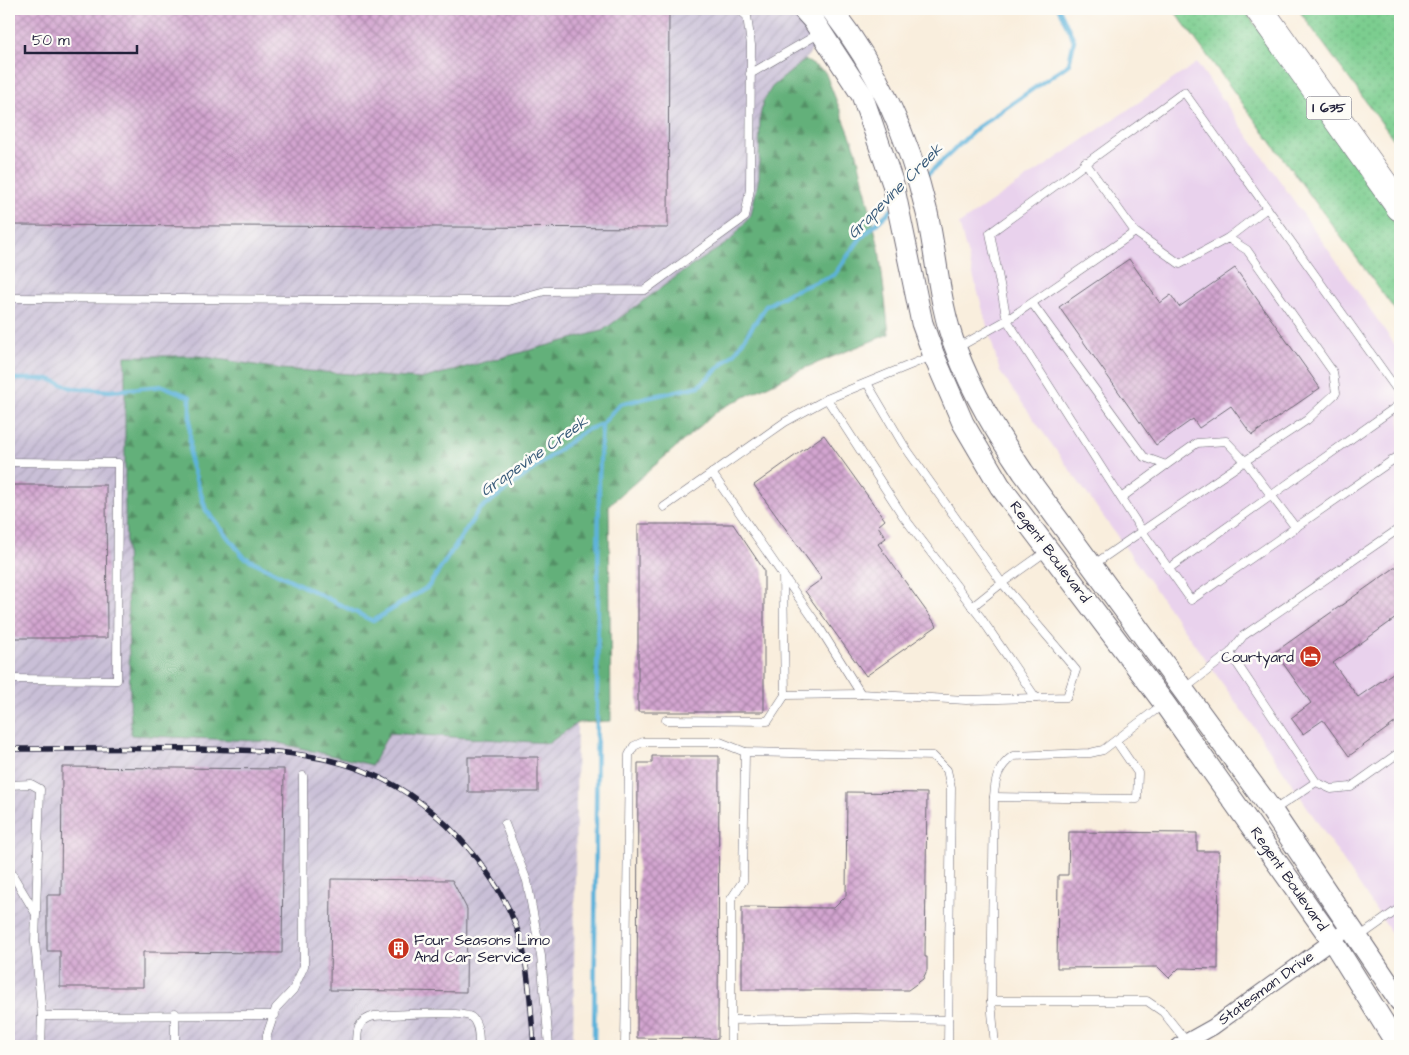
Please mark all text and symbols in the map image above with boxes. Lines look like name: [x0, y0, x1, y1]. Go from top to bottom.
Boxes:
scale bar: [25, 22, 138, 54]
text: 50 m: [32, 30, 70, 51]
road number: I 635: [1306, 96, 1352, 120]
water label: Grapevine Creek: [842, 138, 948, 244]
water label: Grapevine Creek: [476, 410, 593, 501]
street label: Regent Boulevard: [1004, 497, 1096, 608]
hotel icon: Courtyard: [1298, 645, 1322, 669]
place label: Courtyard: [1221, 647, 1294, 669]
street label: Regent Boulevard: [1244, 823, 1333, 936]
place label: Four Seasons Limo And Car Service: [414, 930, 550, 968]
building icon: Four Seasons Limo And Car Service: [386, 937, 410, 961]
street label: Statesman Drive: [1214, 946, 1318, 1030]

